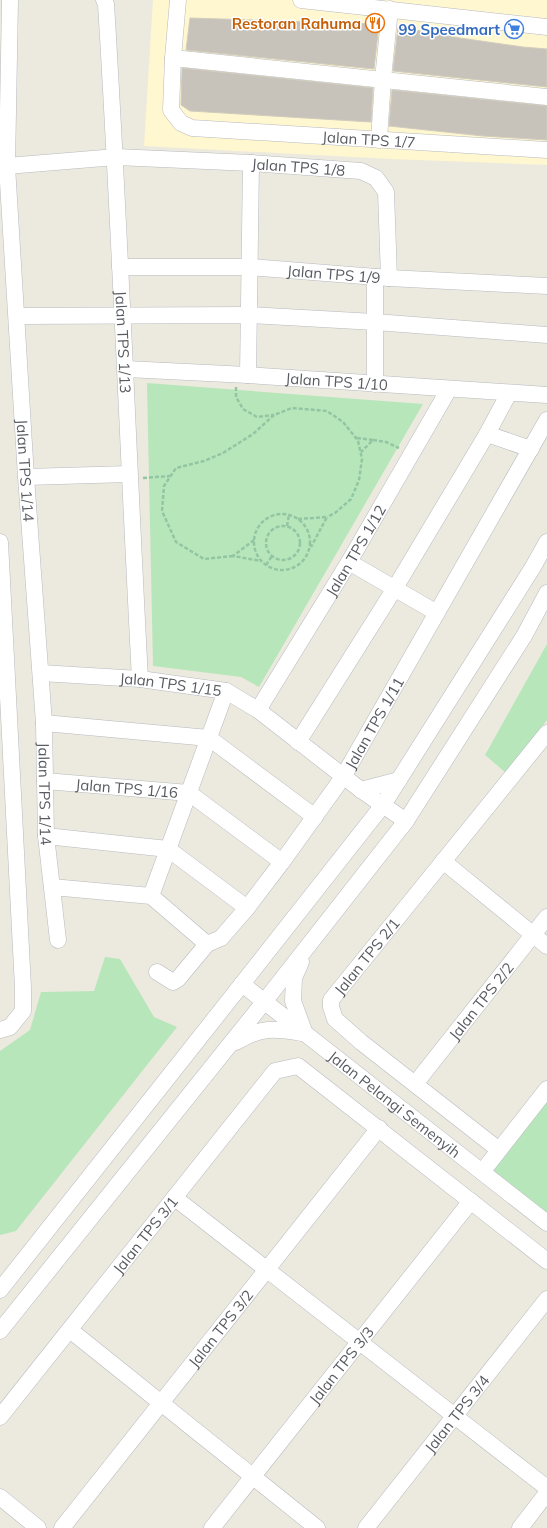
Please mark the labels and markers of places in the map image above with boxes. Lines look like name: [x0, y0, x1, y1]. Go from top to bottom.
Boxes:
restaurant icon: Restoran Rahuma: [364, 12, 386, 34]
place label: Restoran Rahuma: [232, 14, 361, 33]
supermarket icon: 99 Speedmart: [503, 18, 525, 40]
place label: 99 Speedmart: [398, 20, 500, 39]

